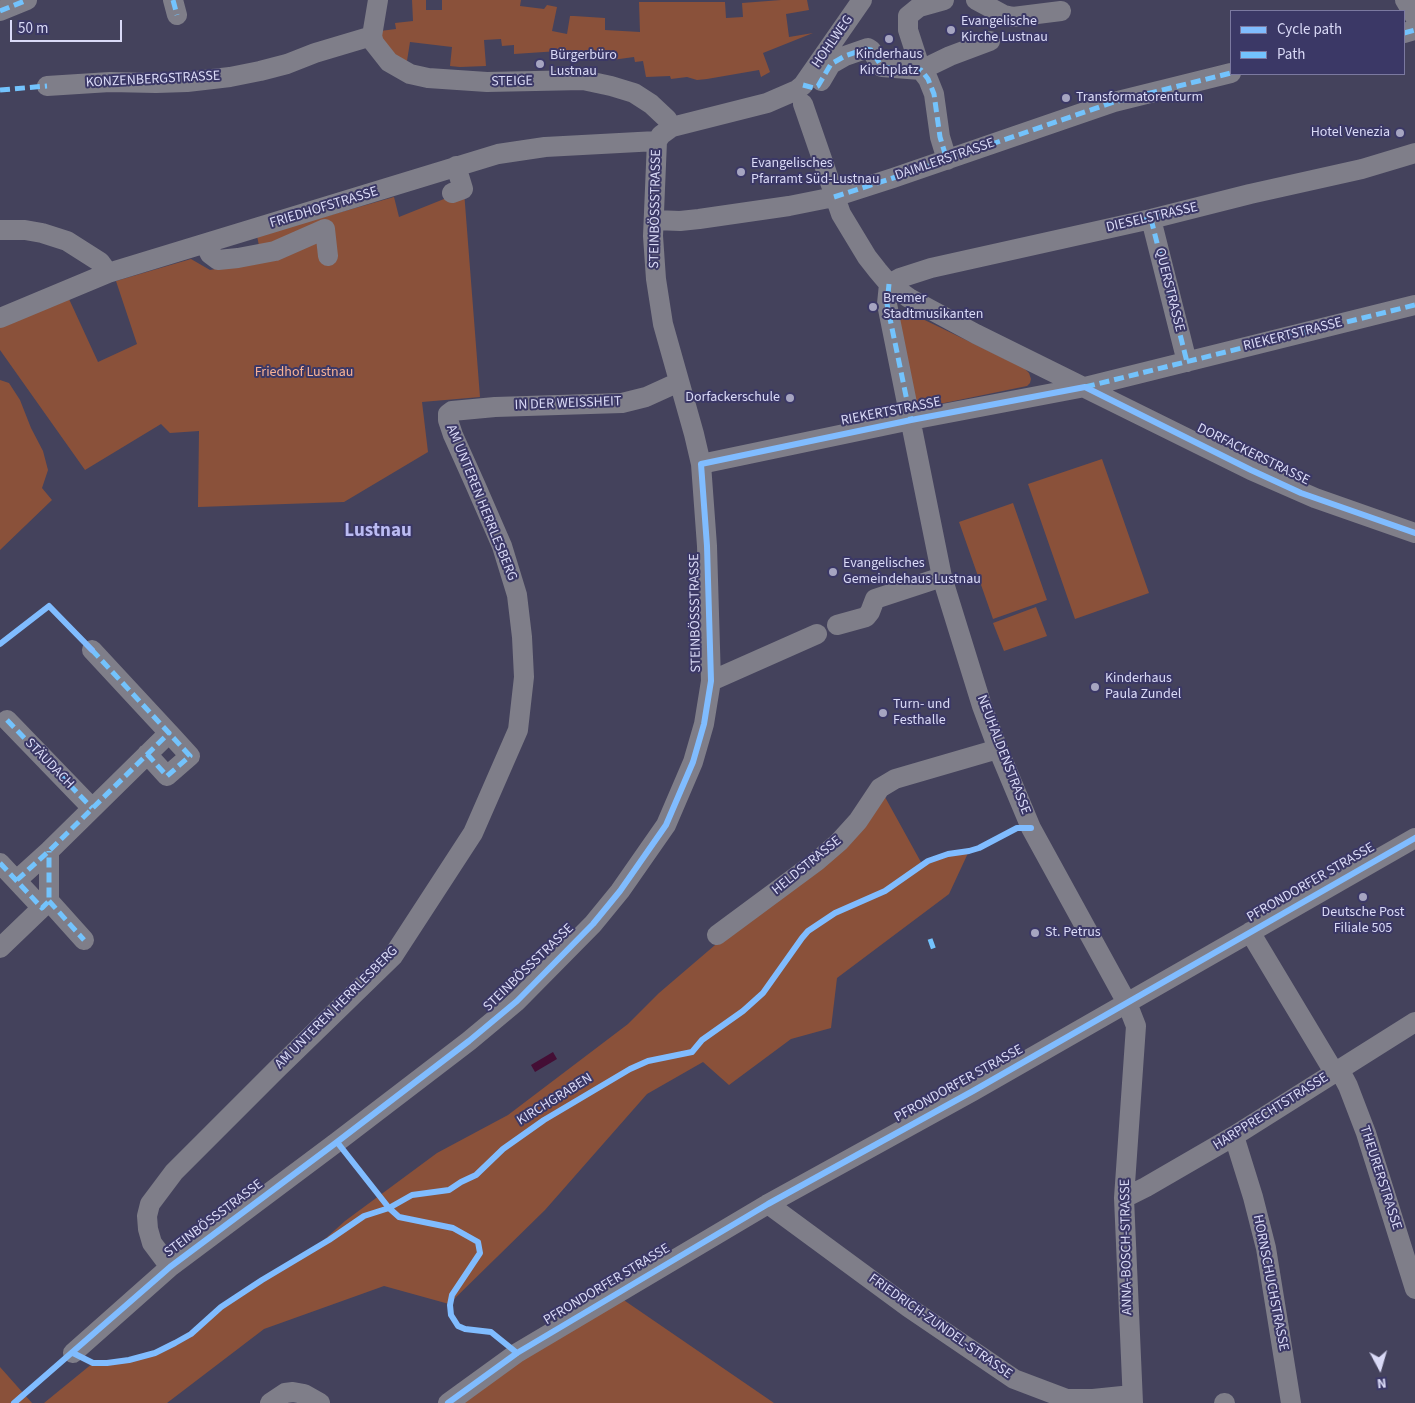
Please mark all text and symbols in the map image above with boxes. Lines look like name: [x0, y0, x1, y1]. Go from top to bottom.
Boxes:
scale bar: [12, 10, 125, 42]
legend: [1230, 10, 1405, 75]
street label: HOHLWEG: [809, 12, 857, 72]
place label: Evangelische Kirche Lustnau: [961, 14, 1048, 46]
text: 50 m: [18, 18, 48, 39]
text: Cycle path: [1277, 19, 1342, 40]
marker: Evangelische Kirche Lustnau: [945, 24, 957, 36]
marker: Kinderhaus Kirchplatz: [883, 33, 895, 45]
text: Path: [1277, 44, 1305, 65]
place label: Kinderhaus Kirchplatz: [856, 47, 922, 80]
place label: Bürgerbüro Lustnau: [550, 48, 617, 80]
marker: Bürgerbüro Lustnau: [534, 58, 546, 70]
street label: KONZENBERGSTRASSE: [85, 68, 221, 92]
street label: STEIGE: [491, 73, 533, 91]
place label: Transformatorenturm: [1076, 90, 1203, 106]
marker: Transformatorenturm: [1060, 92, 1072, 104]
place label: Hotel Venezia: [1311, 125, 1390, 141]
marker: Hotel Venezia: [1394, 127, 1406, 139]
street label: DAIMLERSTRASSE: [893, 135, 997, 185]
street label: STEINBÖSSSTRASSE: [647, 149, 665, 269]
place label: Evangelisches Pfarramt Süd-Lustnau: [751, 156, 880, 188]
marker: Evangelisches Pfarramt Süd-Lustnau: [735, 166, 747, 178]
street label: FRIEDHOFSTRASSE: [268, 184, 380, 232]
street label: DIESELSTRASSE: [1105, 199, 1199, 237]
street label: QUERSTRASSE: [1150, 246, 1188, 334]
place label: Bremer Stadtmusikanten: [883, 291, 983, 324]
marker: Bremer Stadtmusikanten: [867, 301, 879, 313]
street label: RIEKERTSTRASSE: [1242, 315, 1344, 355]
park label: Friedhof Lustnau: [255, 365, 353, 381]
place label: Dorfackerschule: [685, 390, 780, 406]
marker: Dorfackerschule: [784, 392, 796, 404]
street label: IN DER WEISSHEIT: [514, 394, 622, 414]
street label: RIEKERTSTRASSE: [840, 394, 942, 430]
street label: DORFACKERSTRASSE: [1194, 420, 1312, 490]
street label: AM UNTEREN HERRLESBERG: [442, 422, 520, 584]
district label: Lustnau: [344, 521, 412, 543]
street label: STEINBÖSSSTRASSE: [687, 553, 705, 673]
place label: Evangelisches Gemeindehaus Lustnau: [843, 556, 981, 588]
marker: Evangelisches Gemeindehaus Lustnau: [827, 566, 839, 578]
place label: Kinderhaus Paula Zundel: [1105, 671, 1181, 704]
marker: Kinderhaus Paula Zundel: [1089, 681, 1101, 693]
street label: NEUHALDENSTRASSE: [973, 693, 1033, 817]
place label: Turn- und Festhalle: [893, 697, 950, 730]
marker: Turn- und Festhalle: [877, 707, 889, 719]
street label: STÄUDACH: [21, 735, 77, 793]
street label: HELDSTRASSE: [769, 833, 845, 899]
street label: PFRONDORFER STRASSE: [1244, 840, 1378, 926]
marker: Deutsche Post Filiale 505: [1357, 891, 1369, 903]
place label: Deutsche Post Filiale 505: [1322, 905, 1404, 938]
street label: STEINBÖSSSTRASSE: [480, 921, 578, 1015]
place label: St. Petrus: [1045, 925, 1101, 941]
marker: St. Petrus: [1029, 927, 1041, 939]
street label: AM UNTEREN HERRLESBERG: [272, 943, 402, 1073]
street label: PFRONDORFER STRASSE: [892, 1042, 1026, 1126]
street label: KIRCHGRABEN: [514, 1070, 596, 1130]
street label: HARPPRECHTSTRASSE: [1210, 1070, 1332, 1154]
street label: THEURERSTRASSE: [1355, 1124, 1405, 1232]
street label: STEINBÖSSSTRASSE: [161, 1176, 267, 1262]
street label: ANNA-BOSCH-STRASSE: [1117, 1179, 1137, 1315]
street label: HORNSCHUCHSTRASSE: [1249, 1213, 1291, 1353]
street label: PFRONDORFER STRASSE: [541, 1241, 673, 1329]
street label: FRIEDRICH-ZUNDEL-STRASSE: [865, 1271, 1015, 1383]
north arrow: [1355, 1343, 1405, 1393]
text: N: [1376, 1372, 1387, 1393]

